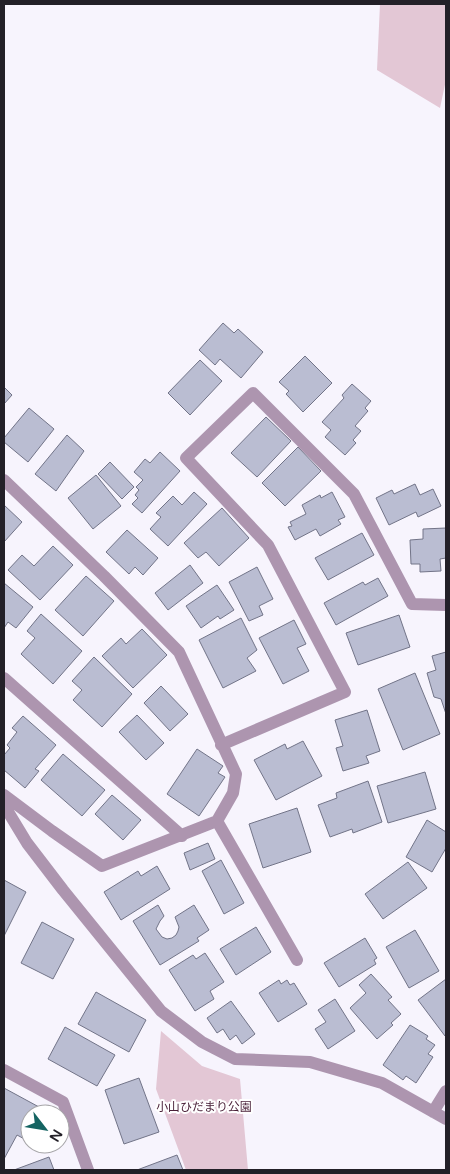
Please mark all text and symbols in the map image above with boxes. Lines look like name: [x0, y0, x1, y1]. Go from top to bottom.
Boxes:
park label: 小山ひだまり公園: [156, 1100, 252, 1114]
north arrow: [20, 1104, 70, 1154]
text: N: [46, 1126, 66, 1145]

